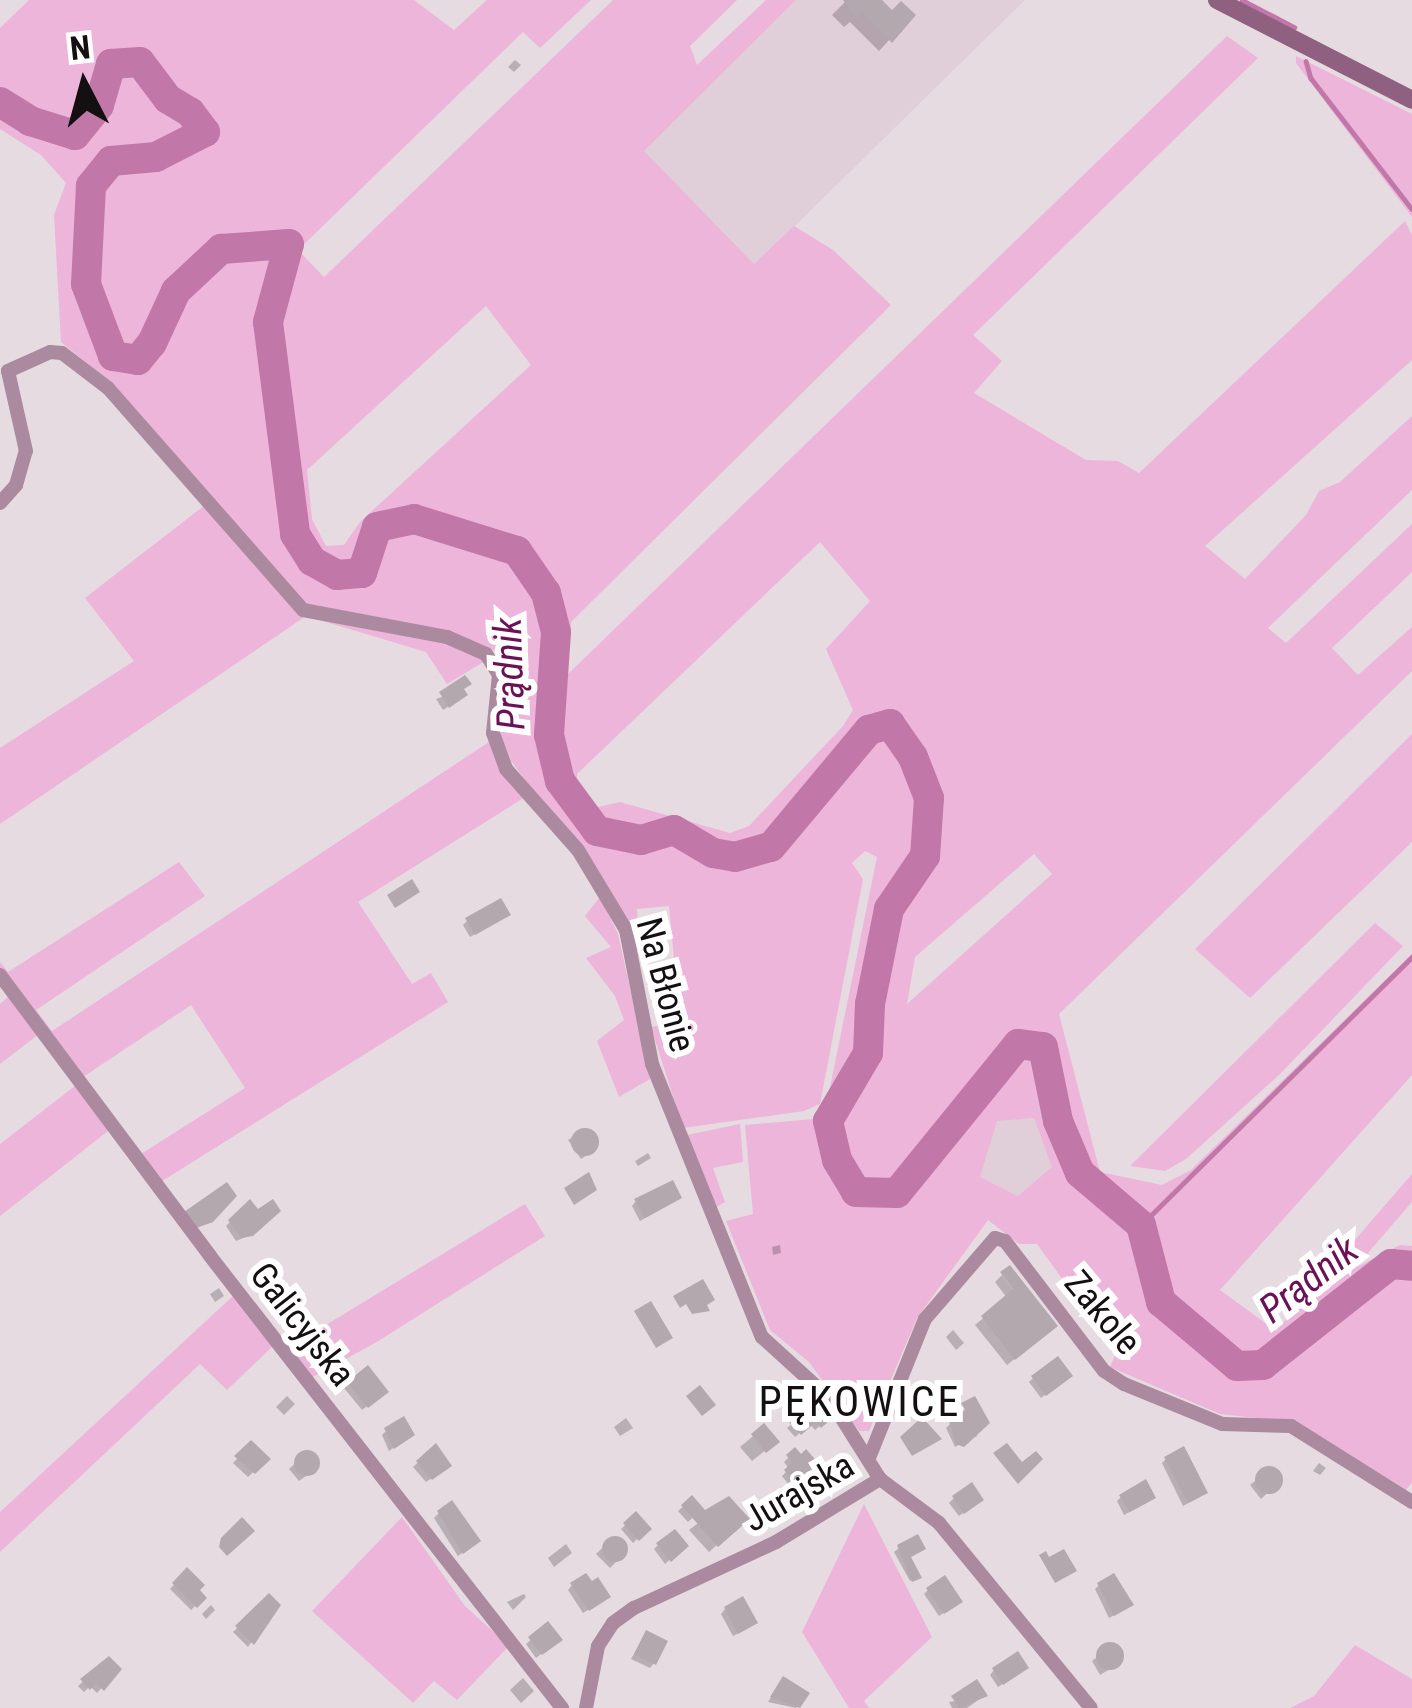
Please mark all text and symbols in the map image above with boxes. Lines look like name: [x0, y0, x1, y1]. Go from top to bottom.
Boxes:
north arrow: [24, 24, 144, 144]
text: N: [68, 27, 92, 68]
water label: Prądnik: [485, 617, 535, 731]
street label: Na Błonie: [626, 913, 704, 1057]
water label: Prądnik: [1250, 1227, 1368, 1333]
street label: Galicyjska: [240, 1255, 364, 1395]
street label: Zakole: [1055, 1263, 1149, 1363]
district label: PĘKOWICE: [759, 1377, 961, 1427]
street label: Jurajska: [736, 1444, 862, 1542]

